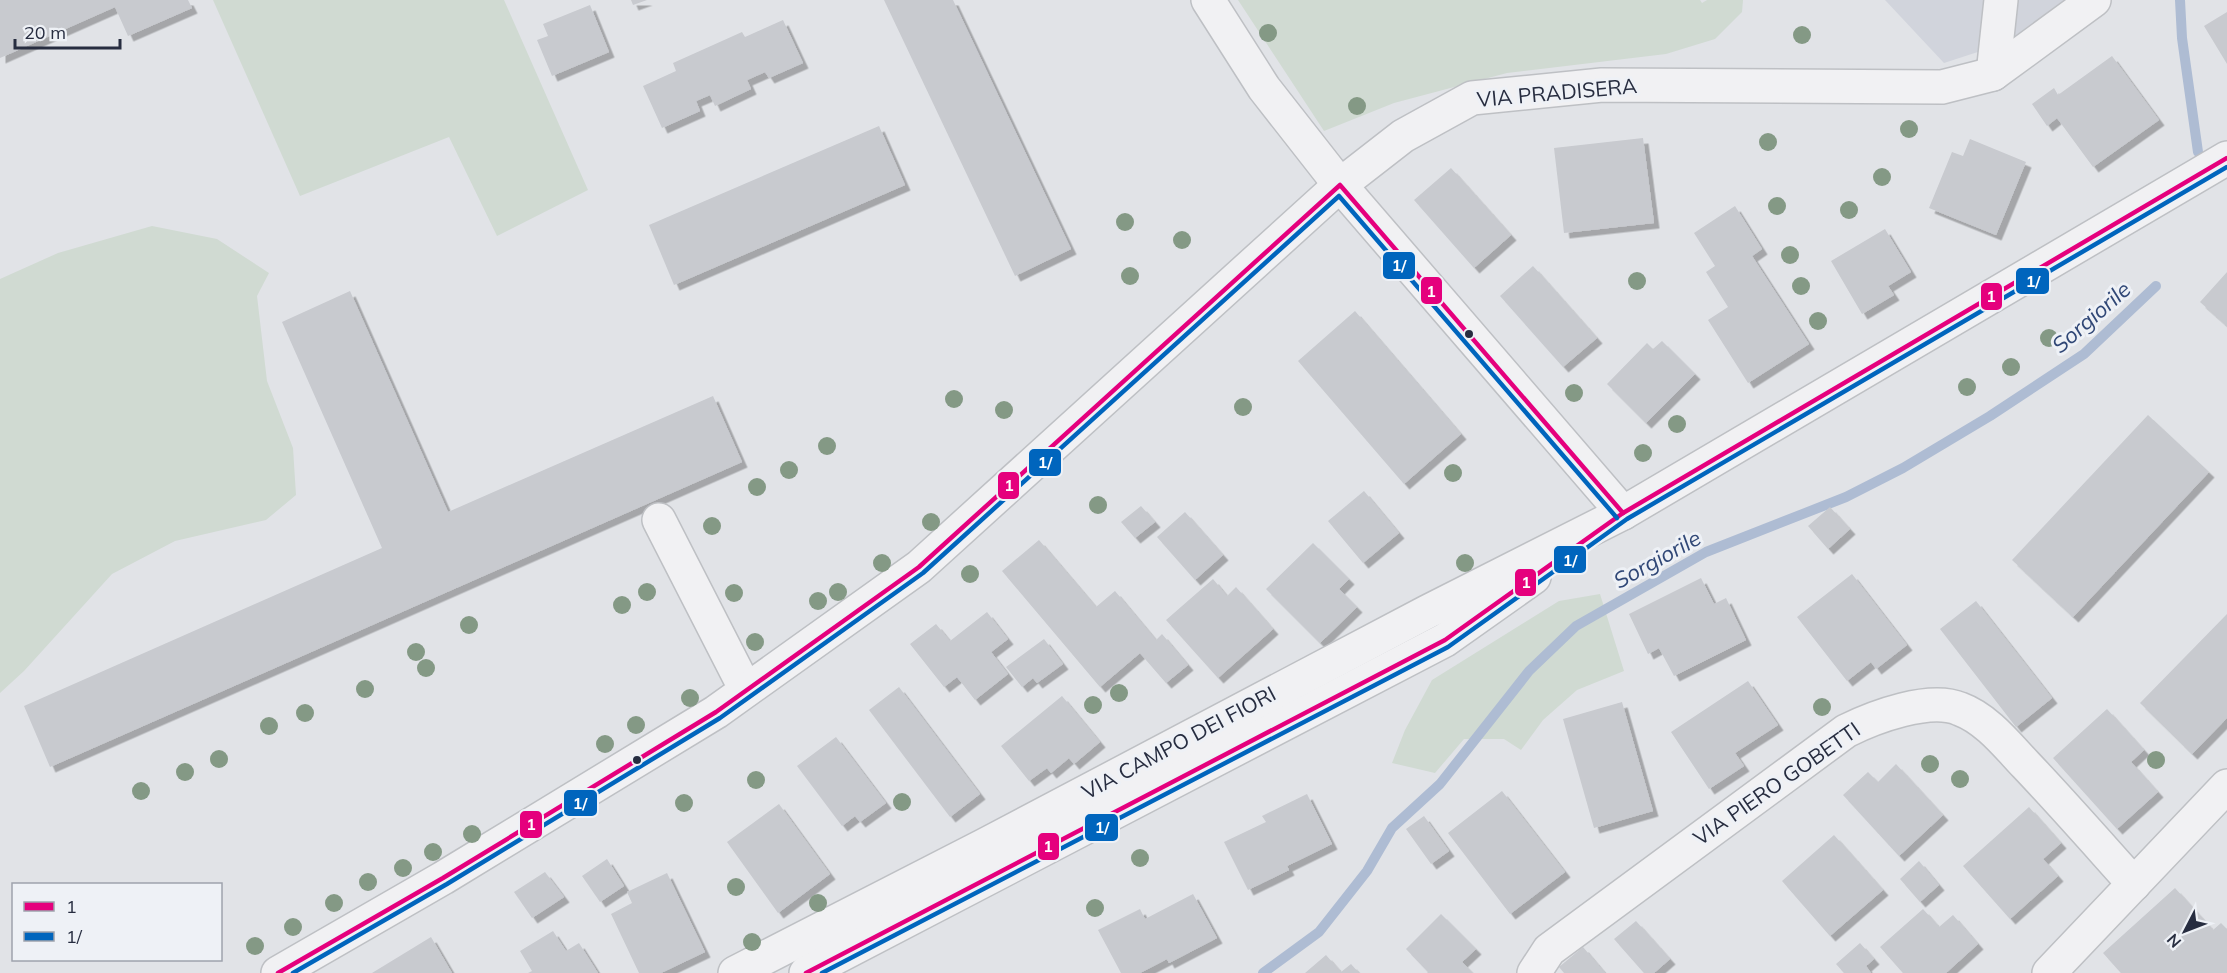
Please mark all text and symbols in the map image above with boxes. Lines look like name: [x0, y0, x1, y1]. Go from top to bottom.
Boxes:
scale bar: [15, 12, 120, 50]
text: 20 m: [24, 21, 66, 44]
street label: VIA PRADISERA: [1476, 72, 1639, 112]
line badge: 1/: [1382, 251, 1416, 280]
text: 1/: [1392, 255, 1407, 275]
line badge: 1/: [2015, 267, 2050, 295]
text: 1/: [2026, 271, 2041, 291]
water label: Sorgiorile: [2046, 275, 2136, 359]
line badge: 1: [1420, 276, 1443, 305]
text: 1: [1426, 281, 1436, 301]
line badge: 1: [1980, 282, 2003, 311]
text: 1: [1986, 286, 1996, 306]
unlabelled marker: [1463, 328, 1475, 340]
line badge: 1/: [1028, 448, 1062, 477]
text: 1/: [1038, 452, 1053, 472]
line badge: 1: [997, 471, 1020, 500]
text: 1: [1004, 475, 1014, 495]
water label: Sorgiorile: [1608, 524, 1706, 594]
line badge: 1/: [1553, 545, 1587, 574]
text: 1/: [1563, 550, 1578, 570]
line badge: 1: [1514, 568, 1537, 597]
text: 1: [1521, 572, 1531, 592]
street label: VIA CAMPO DEI FIORI: [1077, 680, 1280, 804]
street label: VIA PIERO GOBETTI: [1688, 716, 1865, 850]
unlabelled marker: [631, 754, 643, 766]
line badge: 1/: [563, 789, 598, 817]
text: 1/: [573, 793, 588, 813]
line badge: 1: [519, 810, 543, 839]
line badge: 1/: [1084, 813, 1119, 842]
text: 1: [526, 814, 536, 834]
text: 1/: [1095, 817, 1110, 837]
line badge: 1: [1037, 832, 1060, 861]
text: 1: [1043, 836, 1053, 856]
legend: [12, 883, 222, 961]
text: 1: [66, 895, 77, 918]
north arrow: [2155, 901, 2215, 961]
text: 1/: [66, 925, 83, 948]
text: N: [2162, 930, 2185, 952]

